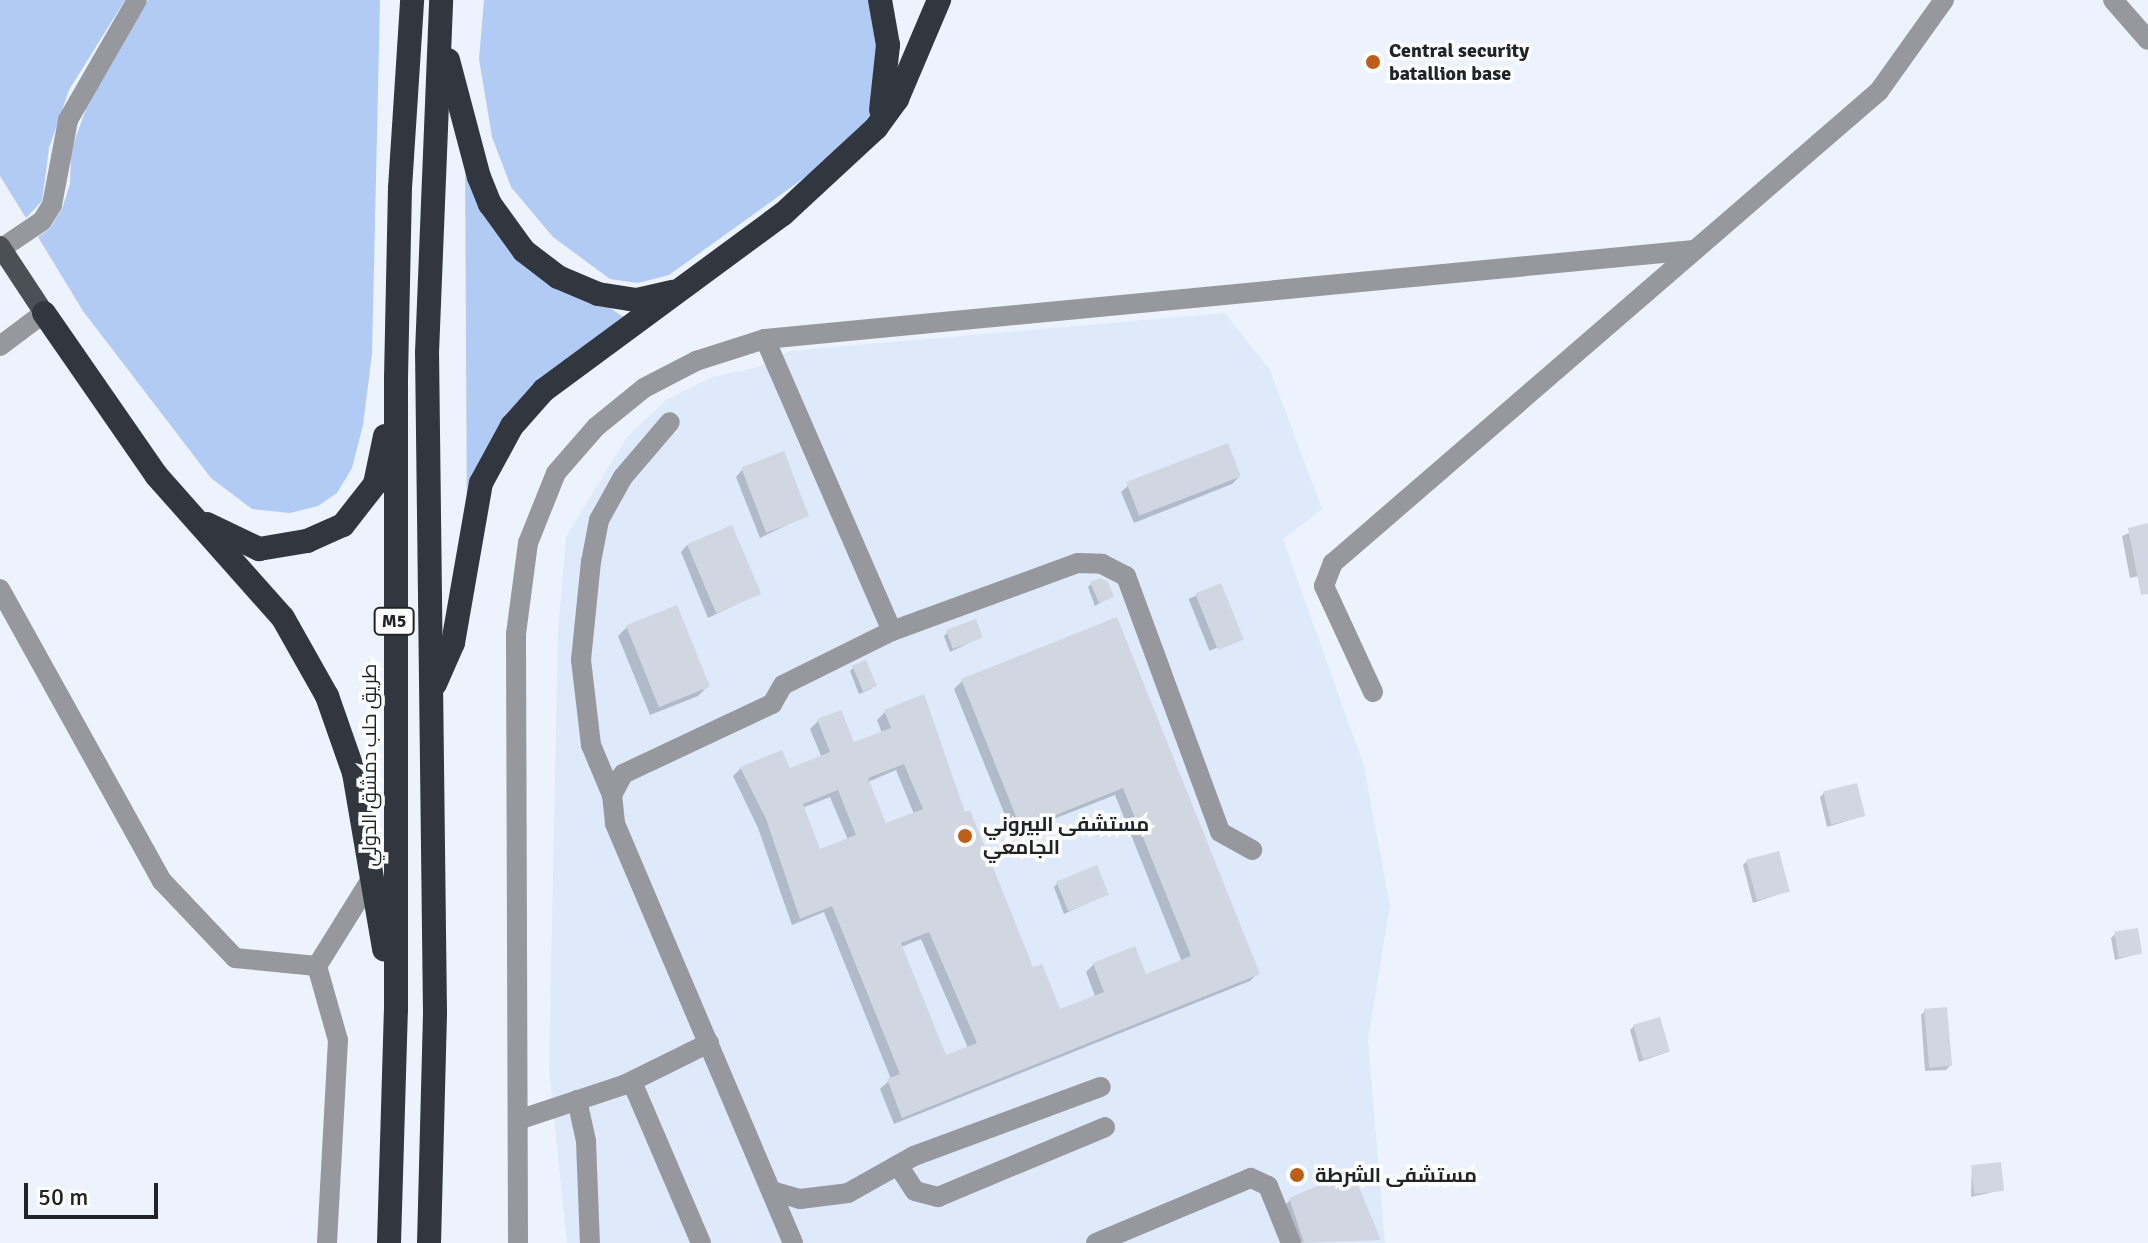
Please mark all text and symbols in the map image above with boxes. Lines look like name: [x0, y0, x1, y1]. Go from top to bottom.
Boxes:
place label: Central security batallion base: [1389, 38, 1529, 85]
marker: Central security batallion base: [1364, 53, 1382, 71]
road number: M5: [372, 607, 416, 635]
street label: طريق حلب دمشق الدولي: [357, 664, 381, 866]
place label: مستشفى البيروني الجامعي: [983, 812, 1149, 859]
marker: مستشفى البيروني الجامعي: [954, 825, 976, 847]
place label: مستشفى الشرطة: [1315, 1163, 1477, 1187]
marker: مستشفى الشرطة: [1286, 1164, 1308, 1186]
scale bar: [28, 1167, 162, 1217]
text: 50 m: [38, 1182, 88, 1212]

